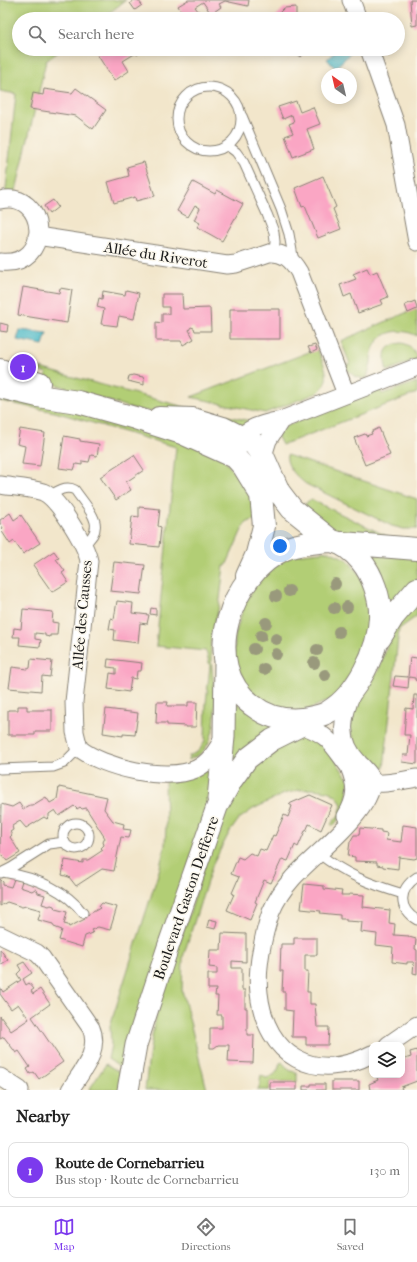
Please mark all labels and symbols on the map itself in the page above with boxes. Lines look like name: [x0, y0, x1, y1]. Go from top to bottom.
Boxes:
north arrow: [321, 68, 357, 104]
street label: Allée du Riverot: [102, 238, 210, 272]
pin: 1: [10, 352, 36, 382]
your location: [270, 536, 290, 556]
street label: Allée des Causses: [68, 559, 96, 671]
street label: Boulevard Gaston Defferre: [149, 813, 223, 982]

